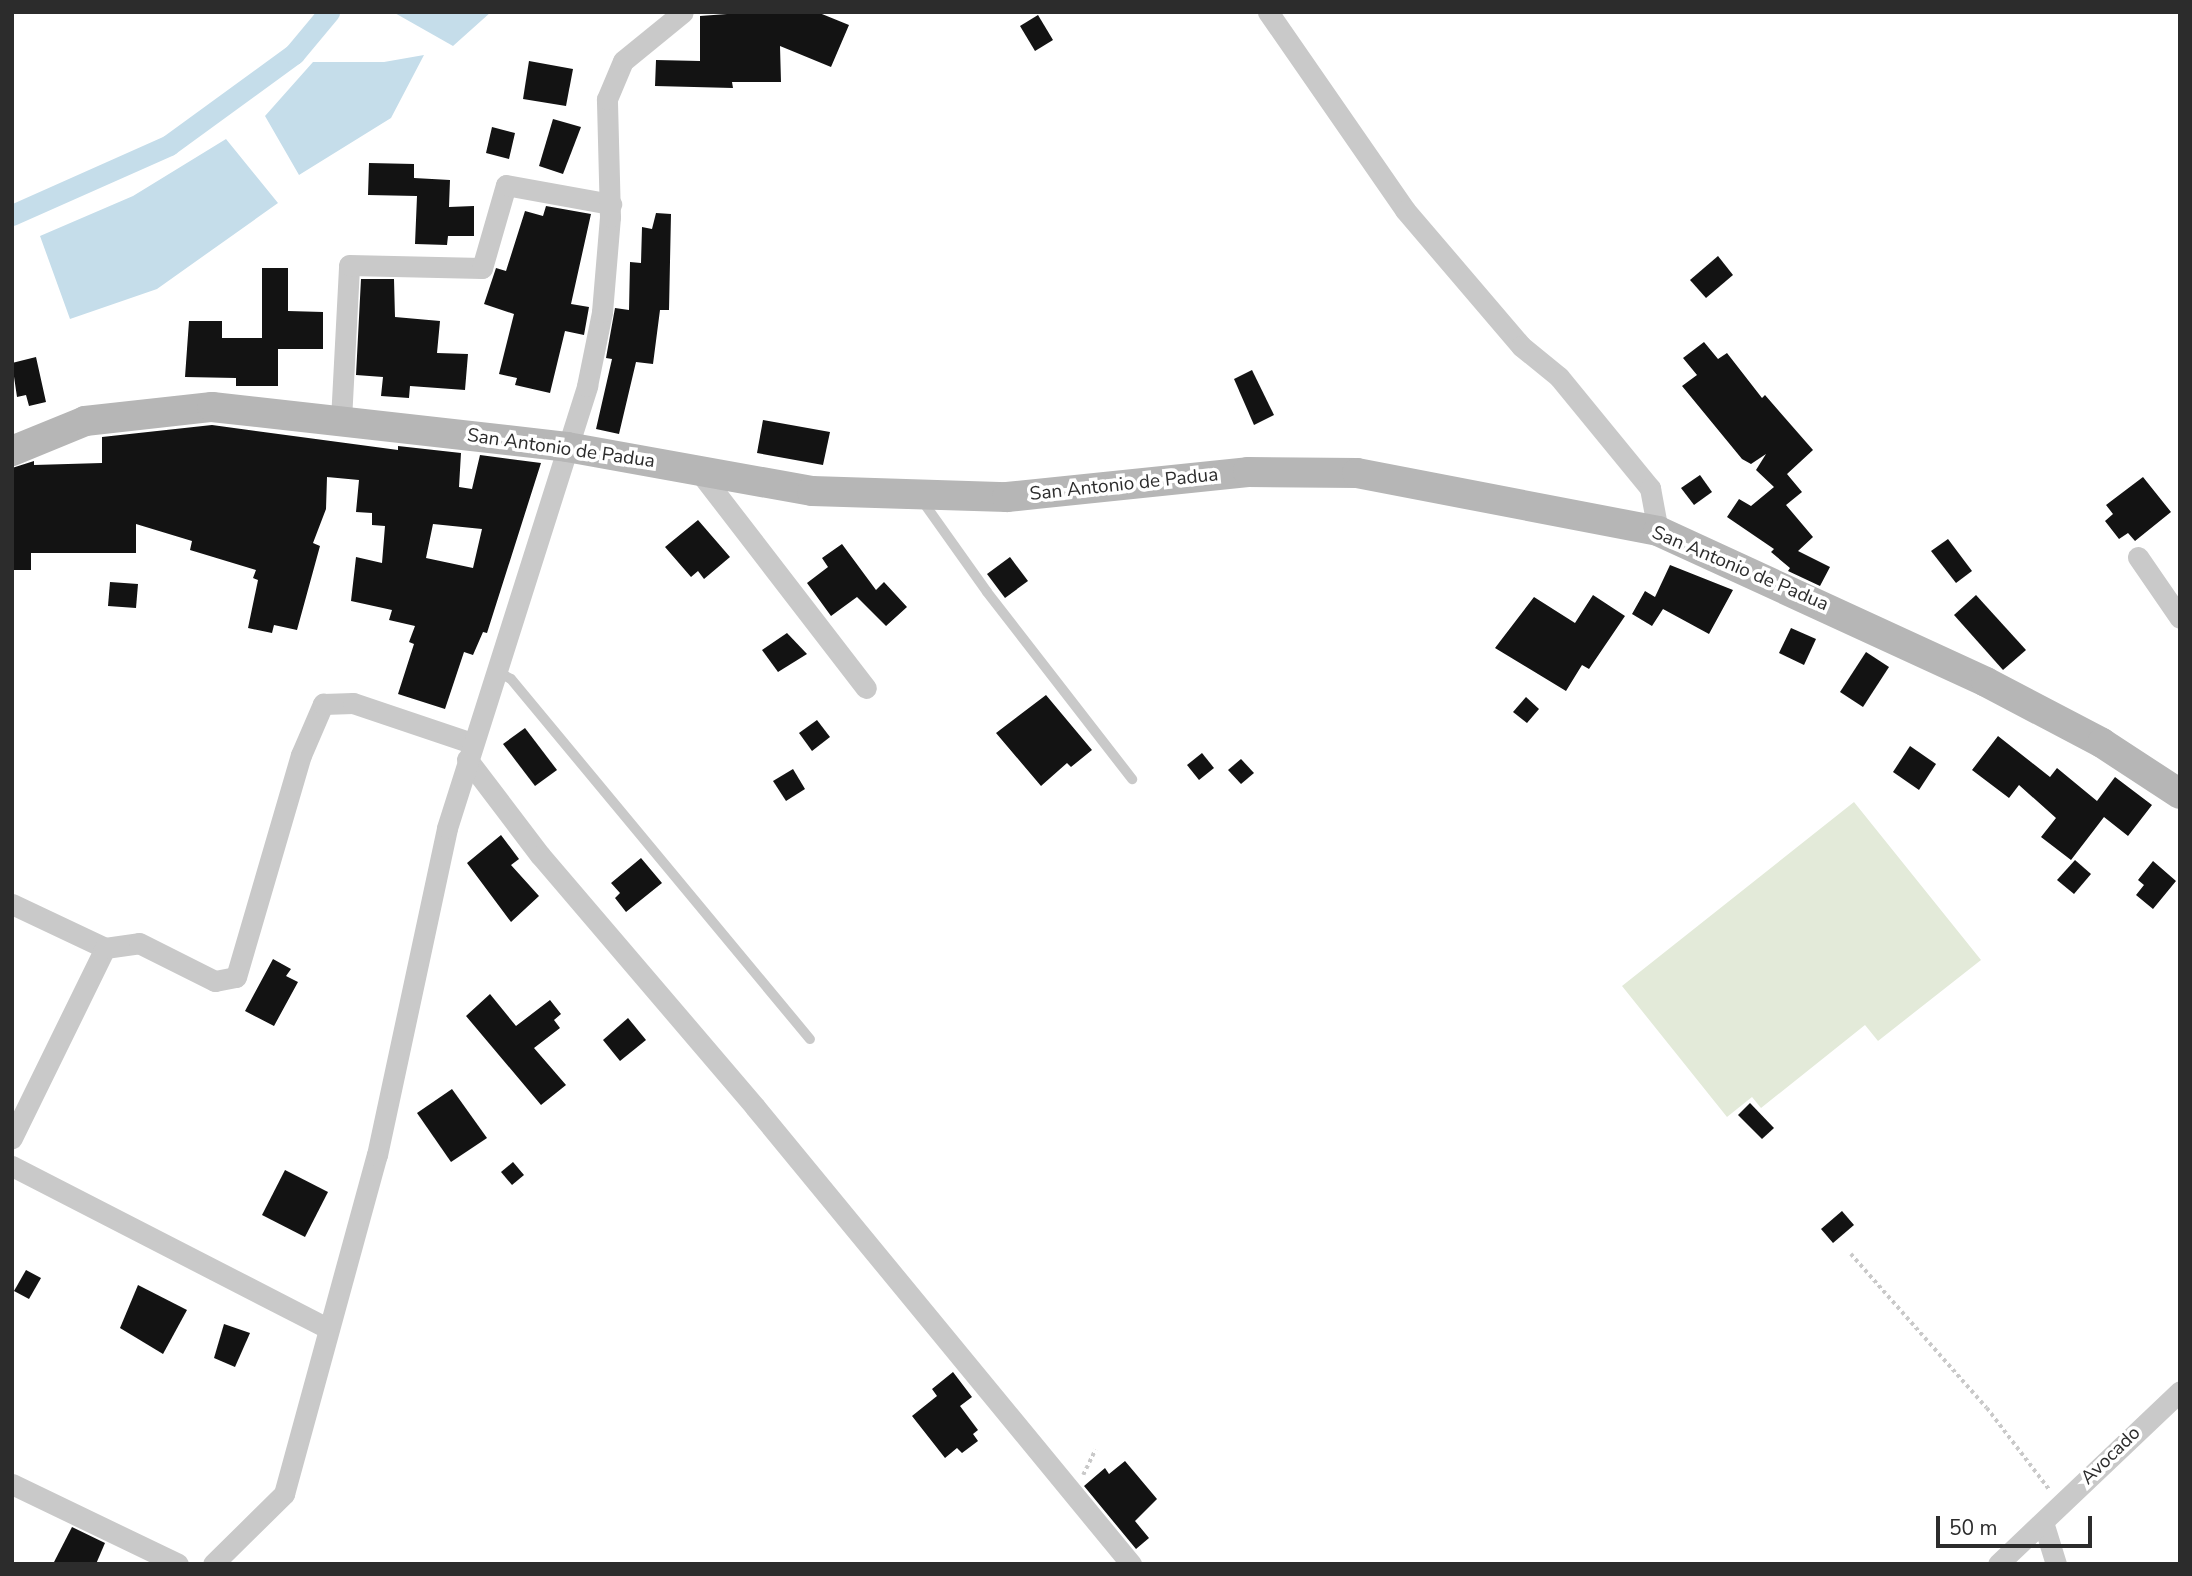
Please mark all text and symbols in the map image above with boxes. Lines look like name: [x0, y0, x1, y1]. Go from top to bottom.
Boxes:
street label: San Antonio de Padua: [466, 425, 656, 473]
street label: San Antonio de Padua: [1029, 464, 1219, 506]
street label: San Antonio de Padua: [1648, 522, 1832, 616]
street label: Avocado: [2076, 1422, 2146, 1490]
scale bar: [1940, 1502, 2096, 1546]
text: 50 m: [1949, 1514, 1998, 1542]

